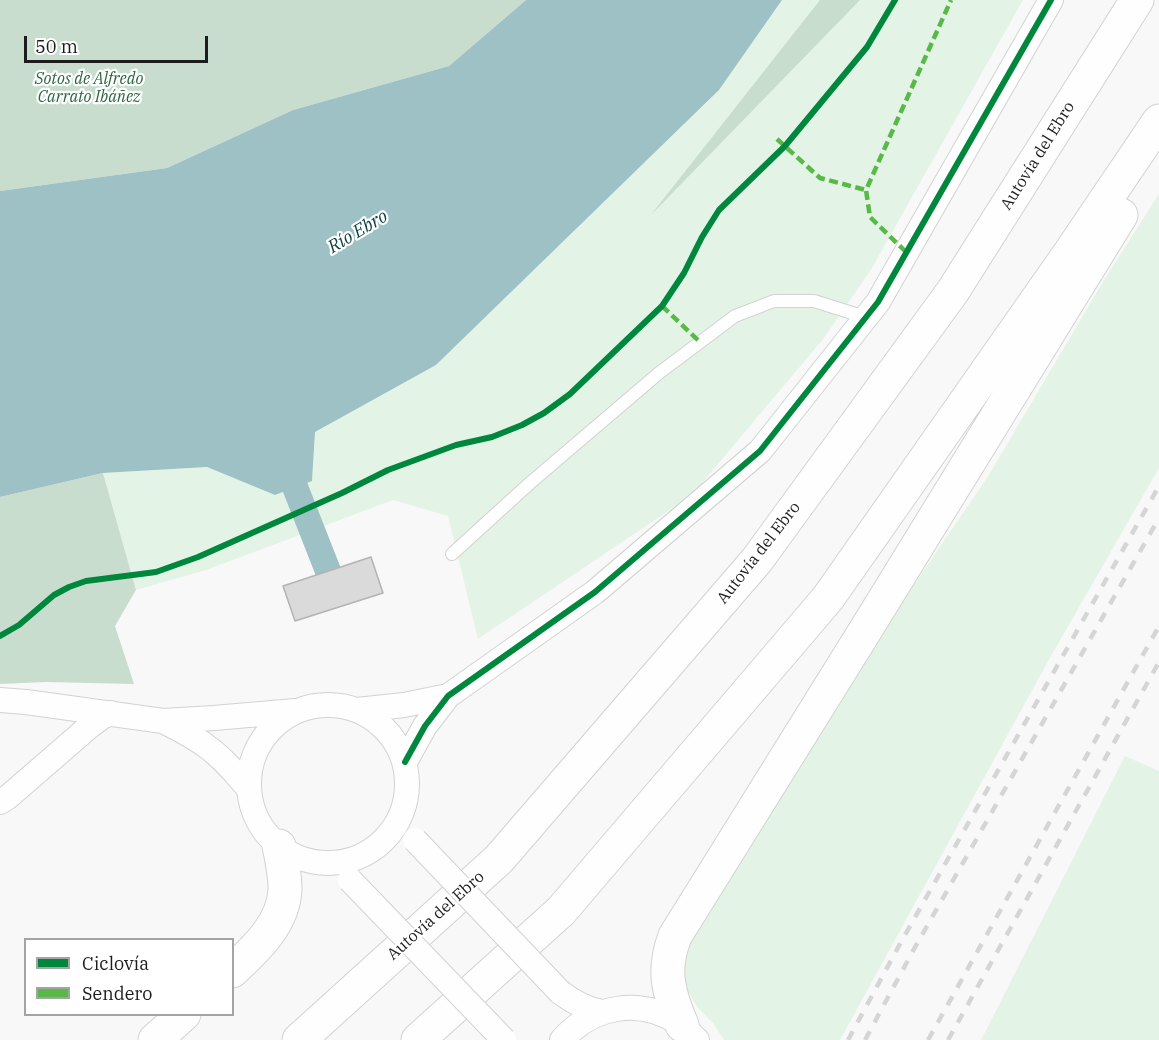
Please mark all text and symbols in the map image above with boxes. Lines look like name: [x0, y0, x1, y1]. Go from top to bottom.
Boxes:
scale bar: [27, 24, 212, 62]
text: 50 m: [35, 35, 78, 58]
park label: Sotos de Alfredo Carrato Ibáñez: [35, 69, 143, 107]
street label: Autovía del Ebro: [997, 98, 1079, 214]
water label: Río Ebro: [324, 206, 392, 258]
street label: Autovía del Ebro: [713, 498, 805, 608]
street label: Autovía del Ebro: [384, 867, 488, 965]
legend: [24, 938, 234, 1016]
text: Ciclovía: [82, 952, 149, 975]
text: Sendero: [82, 982, 152, 1005]

